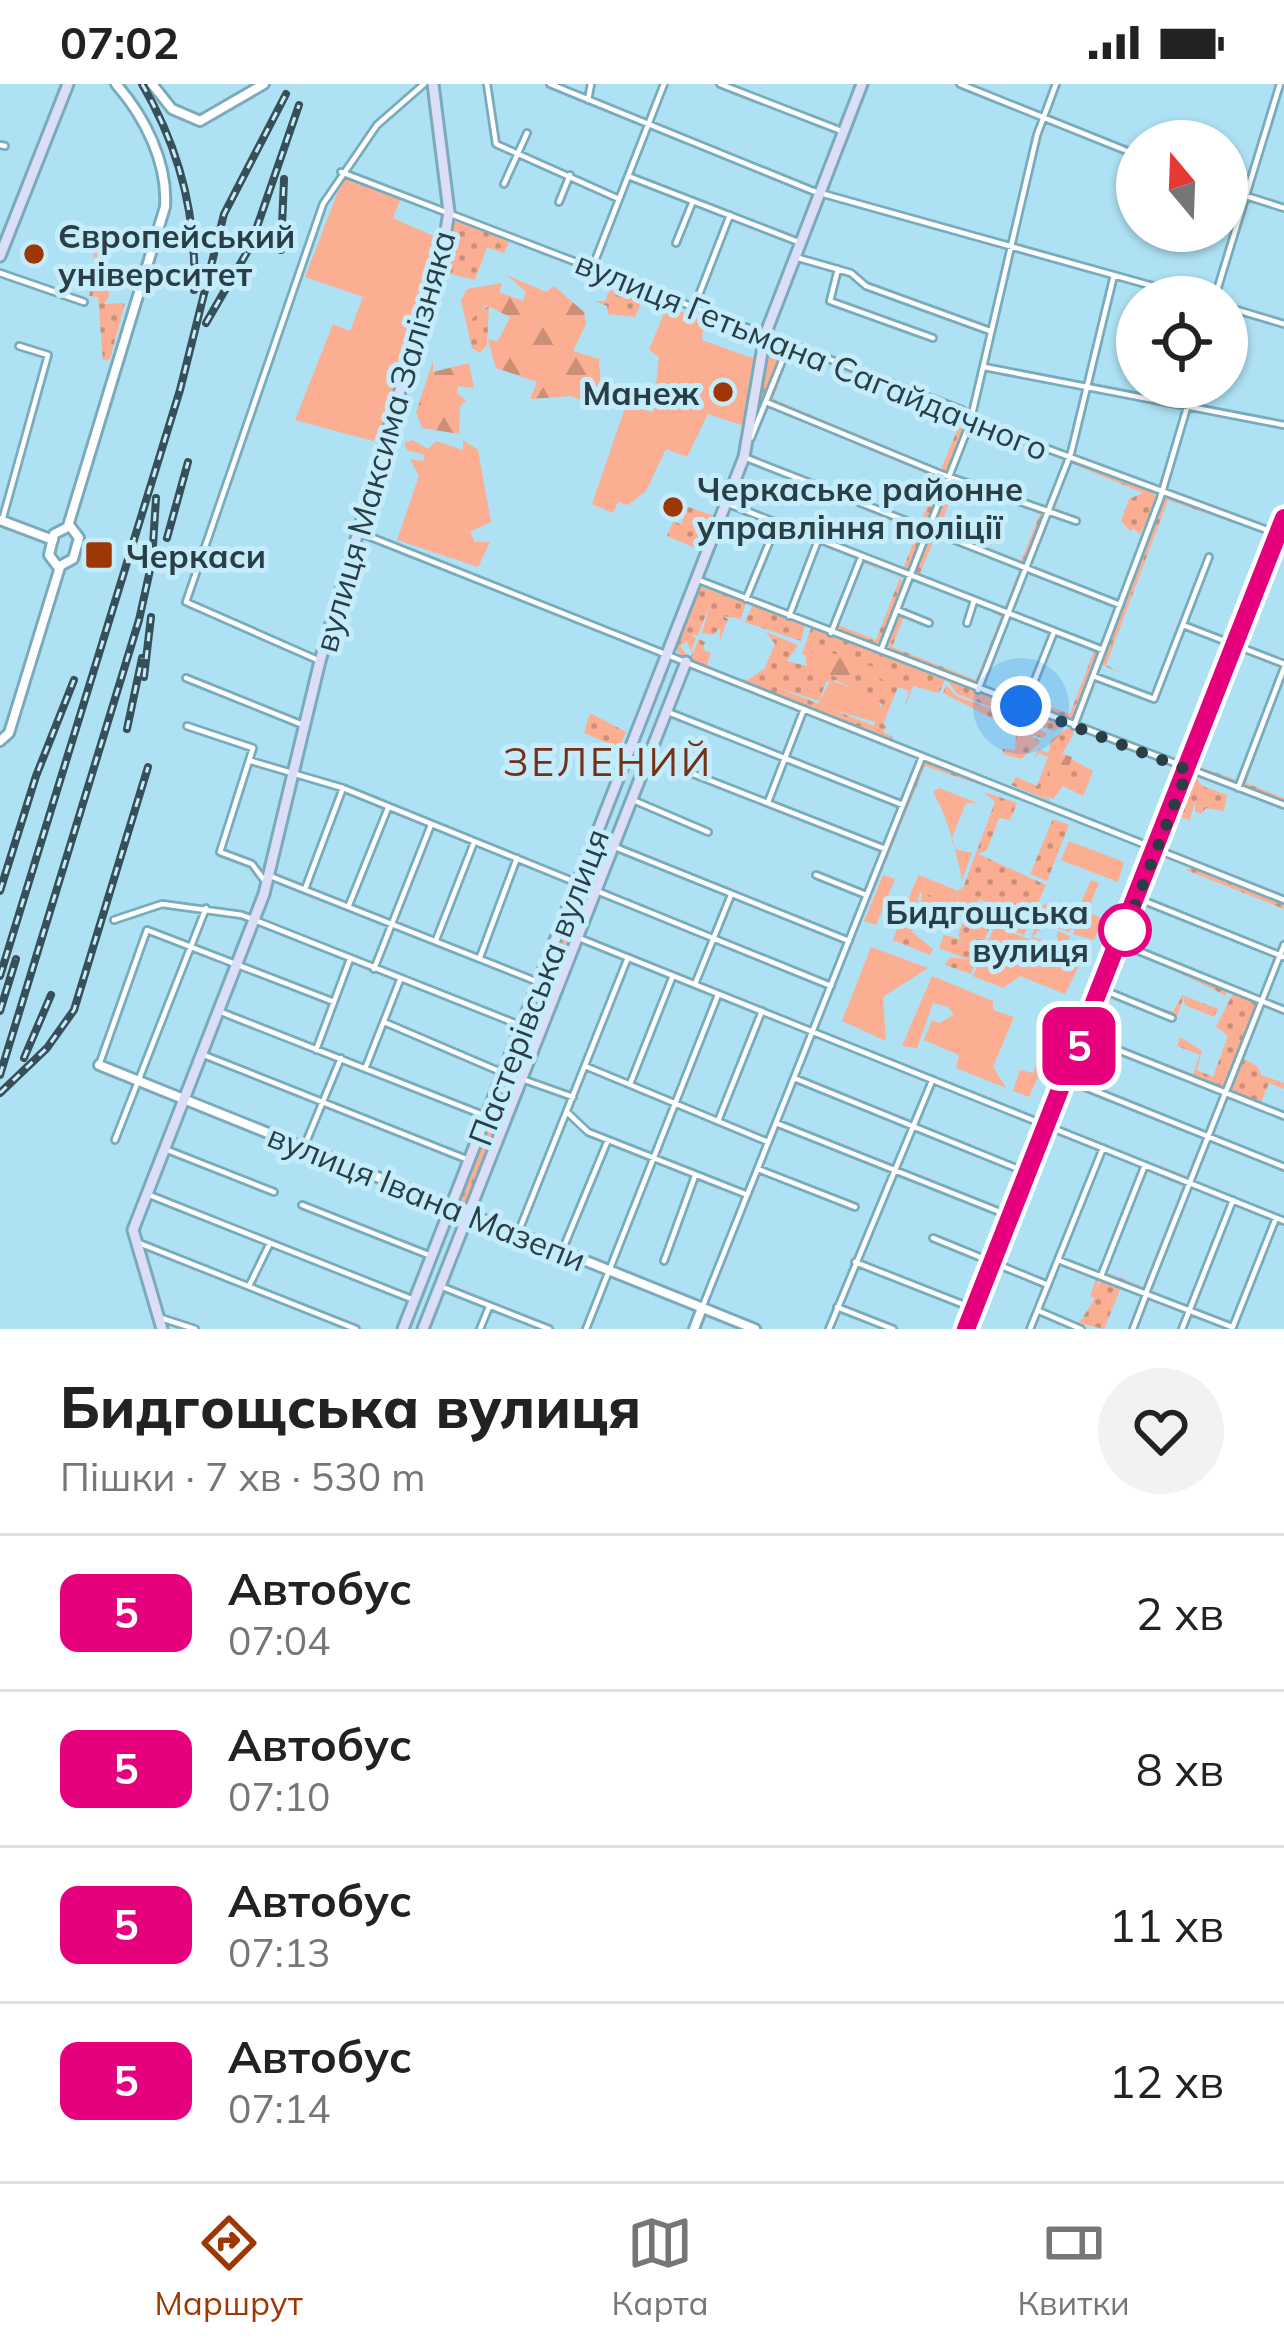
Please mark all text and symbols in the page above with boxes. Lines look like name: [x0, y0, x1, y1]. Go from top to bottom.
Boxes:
text: 07:02: [60, 14, 179, 70]
north arrow: [1116, 120, 1248, 252]
map controls: [1116, 120, 1248, 408]
place label: Європейський університет: [58, 215, 295, 294]
street label: вулиця Максима Залізняка: [304, 226, 464, 656]
marker: Європейський університет: [21, 241, 47, 267]
street label: вулиця Гетьмана Сагайдачного: [570, 241, 1054, 469]
button: locate: [1116, 276, 1248, 408]
place label: Манеж: [582, 372, 700, 413]
marker: Манеж: [710, 379, 736, 405]
place label: Черкаське районне управління поліції: [697, 468, 1023, 547]
marker: Черкаське районне управління поліції: [660, 494, 686, 520]
place label: Черкаси: [126, 535, 266, 576]
marker: Черкаси: [83, 539, 115, 571]
your location: [991, 676, 1051, 736]
district label: ЗЕЛЕНИЙ: [503, 737, 713, 786]
street label: Пастерівська вулиця: [459, 823, 617, 1151]
place label: Бидгощська вулиця: [885, 891, 1089, 970]
marker: Бидгощська вулиця: [1100, 905, 1150, 955]
line badge: 5: [1040, 1007, 1118, 1085]
text: 5: [1066, 1019, 1092, 1072]
street label: вулиця Івана Мазепи: [262, 1114, 592, 1280]
button: heart: [1098, 1368, 1224, 1494]
text: Бидгощська вулиця: [60, 1371, 641, 1442]
text: Пішки · 7 хв · 530 m: [60, 1452, 425, 1501]
text: Автобус: [228, 1560, 412, 1616]
text: 2 хв: [1136, 1585, 1224, 1641]
text: 5: [113, 1586, 139, 1639]
text: 07:04: [228, 1616, 331, 1665]
text: Автобус: [228, 1716, 412, 1772]
text: 8 хв: [1136, 1741, 1224, 1797]
text: 5: [113, 1742, 139, 1795]
text: 07:10: [228, 1772, 331, 1821]
text: Автобус: [228, 1872, 412, 1928]
text: 11 хв: [1109, 1897, 1224, 1953]
text: 5: [113, 1898, 139, 1951]
text: 07:13: [228, 1928, 331, 1977]
text: Автобус: [228, 2028, 412, 2084]
text: 12 хв: [1109, 2053, 1224, 2109]
text: 5: [113, 2054, 139, 2107]
text: 07:14: [228, 2084, 331, 2133]
tab: Маршрут: [154, 2210, 303, 2323]
tab: Карта: [612, 2210, 709, 2323]
tab: Квитки: [1017, 2210, 1130, 2323]

